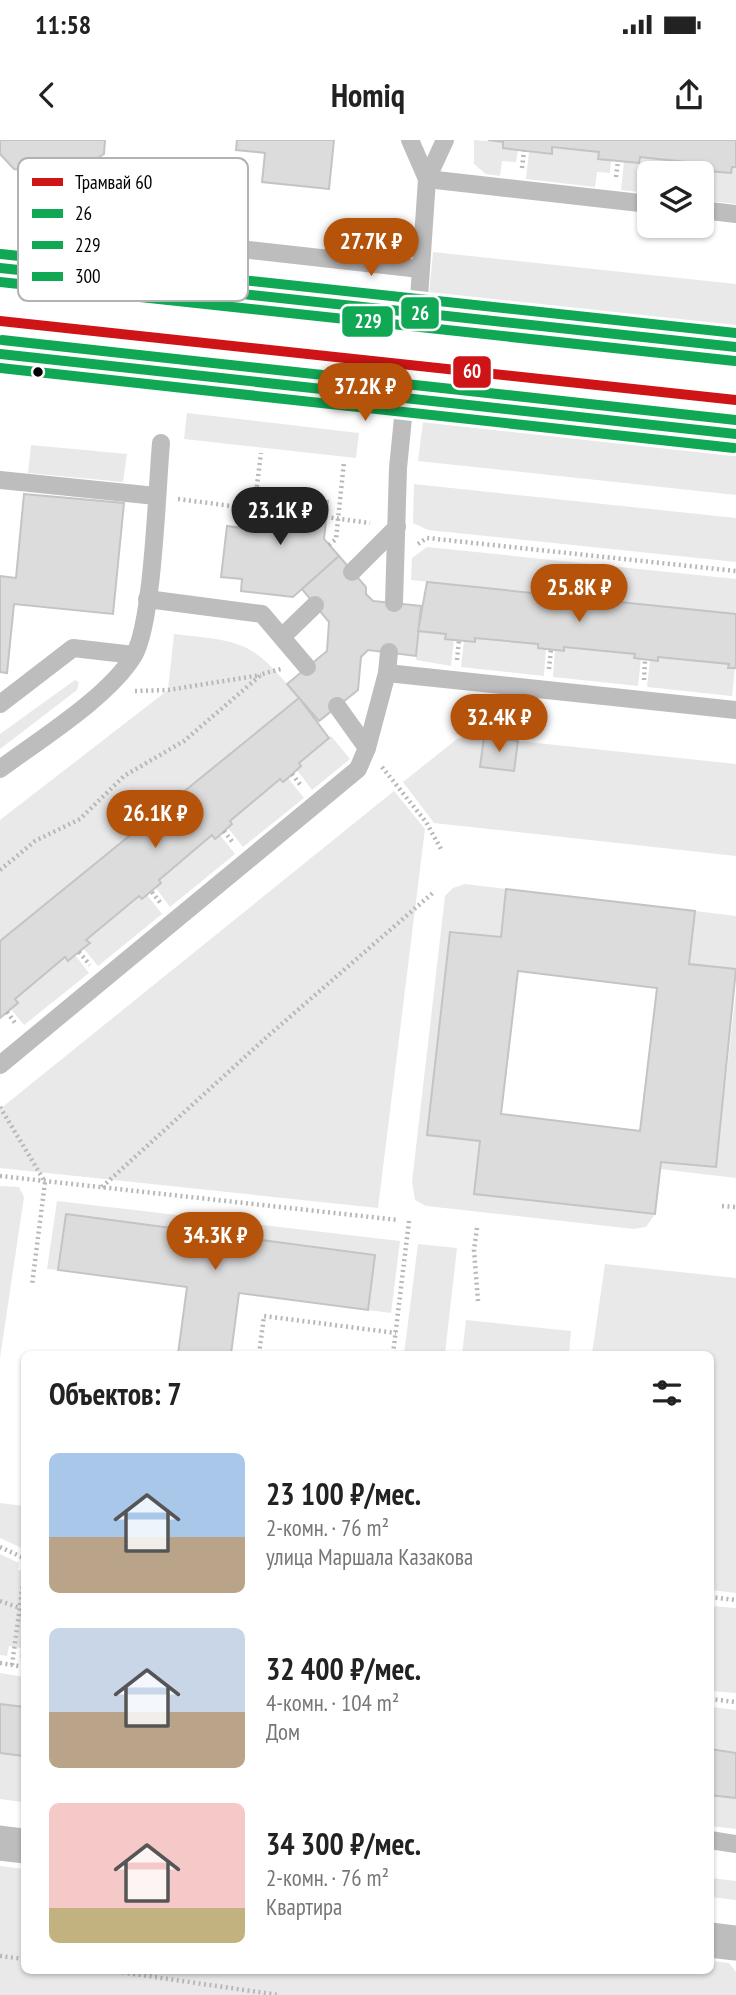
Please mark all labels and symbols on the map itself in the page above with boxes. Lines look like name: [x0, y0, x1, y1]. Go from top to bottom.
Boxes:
legend: [18, 158, 248, 301]
text: Трамвай 60: [75, 170, 152, 194]
text: 26: [75, 201, 92, 225]
pin: 27.7K ₽: [306, 218, 436, 278]
text: 229: [75, 233, 101, 257]
text: 300: [75, 264, 101, 288]
line badge: 26: [400, 296, 440, 330]
text: 26: [411, 301, 429, 325]
line badge: 229: [341, 305, 394, 338]
text: 229: [354, 309, 382, 333]
line badge: 60: [452, 355, 492, 389]
text: 60: [463, 359, 481, 383]
pin: 37.2K ₽: [300, 364, 430, 423]
unlabelled marker: [31, 365, 45, 379]
pin: 23.1K ₽: [215, 488, 345, 547]
pin: 25.8K ₽: [514, 564, 644, 624]
pin: 32.4K ₽: [434, 694, 564, 754]
pin: 26.1K ₽: [90, 790, 220, 850]
pin: 34.3K ₽: [150, 1212, 280, 1272]

